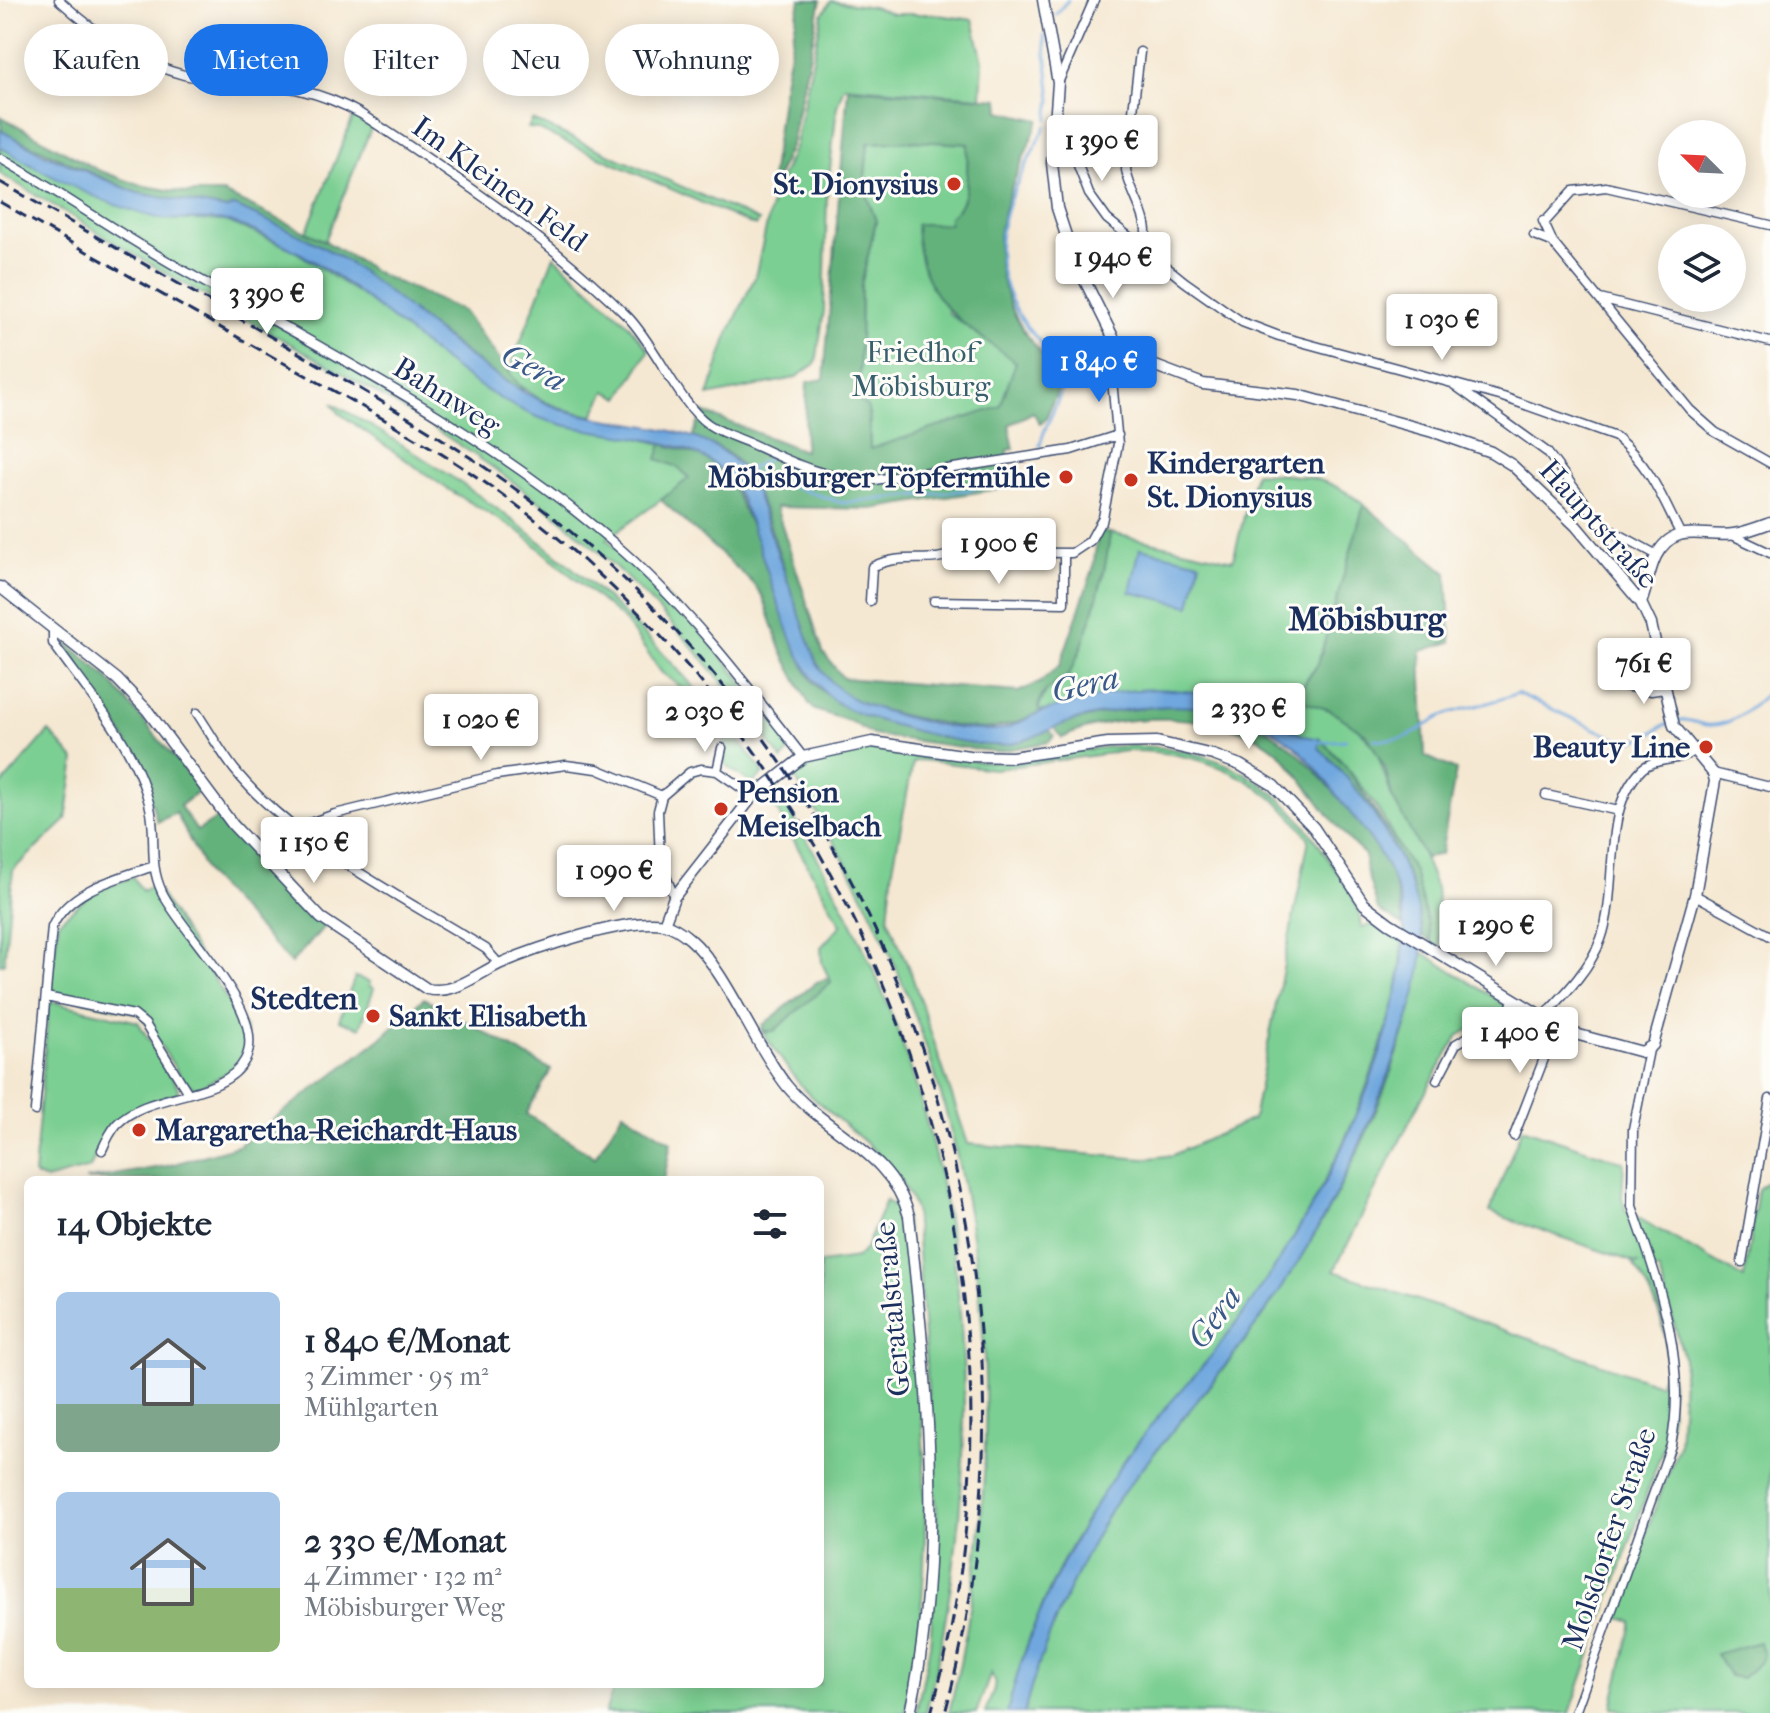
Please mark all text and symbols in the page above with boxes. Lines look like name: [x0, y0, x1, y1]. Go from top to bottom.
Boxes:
chip: Kaufen: [24, 24, 168, 96]
chip: Mieten: [184, 24, 328, 96]
chip: Filter: [344, 24, 467, 96]
chip: Neu: [483, 24, 589, 96]
chip: Wohnung: [605, 24, 779, 96]
street label: Im Kleinen Feld: [405, 109, 595, 260]
pin: 1 390 €: [1028, 115, 1176, 183]
north arrow: [1658, 120, 1746, 208]
map controls: [1658, 120, 1746, 312]
text: 1 390 €: [1065, 125, 1139, 156]
place label: St. Dionysius: [773, 167, 938, 202]
marker: St. Dionysius: [945, 175, 963, 193]
button: layers: [1658, 224, 1746, 312]
pin: 1 940 €: [1039, 232, 1187, 300]
text: 1 940 €: [1074, 242, 1152, 273]
pin: 3 390 €: [193, 268, 341, 336]
text: 3 390 €: [229, 278, 305, 309]
pin: 1 030 €: [1368, 294, 1516, 362]
text: 1 030 €: [1404, 304, 1480, 335]
water label: Gera: [495, 335, 572, 400]
park label: Friedhof Möbisburg: [852, 335, 991, 404]
pin: 1 840 €: [1025, 336, 1173, 404]
text: 1 840 €: [1060, 346, 1138, 377]
street label: Bahnweg: [387, 350, 508, 443]
place label: Kindergarten St. Dionysius: [1147, 446, 1325, 515]
street label: Hauptstraße: [1532, 453, 1666, 596]
place label: Möbisburger Töpfermühle: [708, 460, 1050, 495]
marker: Möbisburger Töpfermühle: [1057, 468, 1075, 486]
marker: Kindergarten St. Dionysius: [1122, 471, 1140, 489]
pin: 1 900 €: [925, 518, 1073, 586]
text: 1 900 €: [960, 528, 1038, 559]
district label: Möbisburg: [1288, 599, 1446, 639]
pin: 761 €: [1588, 638, 1700, 706]
text: 761 €: [1616, 648, 1672, 679]
water label: Gera: [1048, 659, 1122, 710]
pin: 2 330 €: [1175, 683, 1323, 751]
pin: 2 030 €: [631, 686, 779, 754]
text: 2 330 €: [1211, 693, 1287, 724]
pin: 1 020 €: [407, 694, 555, 762]
text: 2 030 €: [665, 696, 745, 727]
text: 1 020 €: [442, 704, 520, 735]
place label: Beauty Line: [1533, 730, 1690, 765]
marker: Beauty Line: [1697, 738, 1715, 756]
place label: Pension Meiselbach: [737, 775, 882, 844]
marker: Pension Meiselbach: [712, 800, 730, 818]
pin: 1 150 €: [240, 817, 388, 885]
text: 1 150 €: [279, 827, 349, 858]
pin: 1 090 €: [540, 845, 688, 913]
text: 1 090 €: [575, 855, 653, 886]
pin: 1 290 €: [1422, 900, 1570, 968]
text: 1 290 €: [1457, 910, 1535, 941]
district label: Stedten: [250, 980, 358, 1017]
place label: Sankt Elisabeth: [389, 999, 588, 1034]
marker: Sankt Elisabeth: [364, 1007, 382, 1025]
pin: 1 400 €: [1446, 1007, 1594, 1075]
text: 1 400 €: [1480, 1017, 1560, 1048]
place label: Margaretha-Reichardt-Haus: [155, 1113, 517, 1148]
marker: Margaretha-Reichardt-Haus: [130, 1121, 148, 1139]
icon: filters: [748, 1202, 792, 1246]
text: 14 Objekte: [56, 1204, 212, 1244]
street label: Geratalstraße: [867, 1220, 918, 1398]
water label: Gera: [1180, 1279, 1249, 1355]
text: 1 840 €/Monat: [304, 1321, 510, 1361]
icon: home: [120, 1324, 216, 1420]
text: 3 Zimmer · 95 m²: [304, 1361, 488, 1392]
text: Mühlgarten: [304, 1392, 438, 1423]
street label: Molsdorfer Straße: [1555, 1423, 1664, 1655]
text: 2 330 €/Monat: [304, 1521, 507, 1561]
icon: home: [120, 1524, 216, 1620]
text: 4 Zimmer · 132 m²: [304, 1561, 501, 1592]
text: Möbisburger Weg: [304, 1592, 504, 1623]

